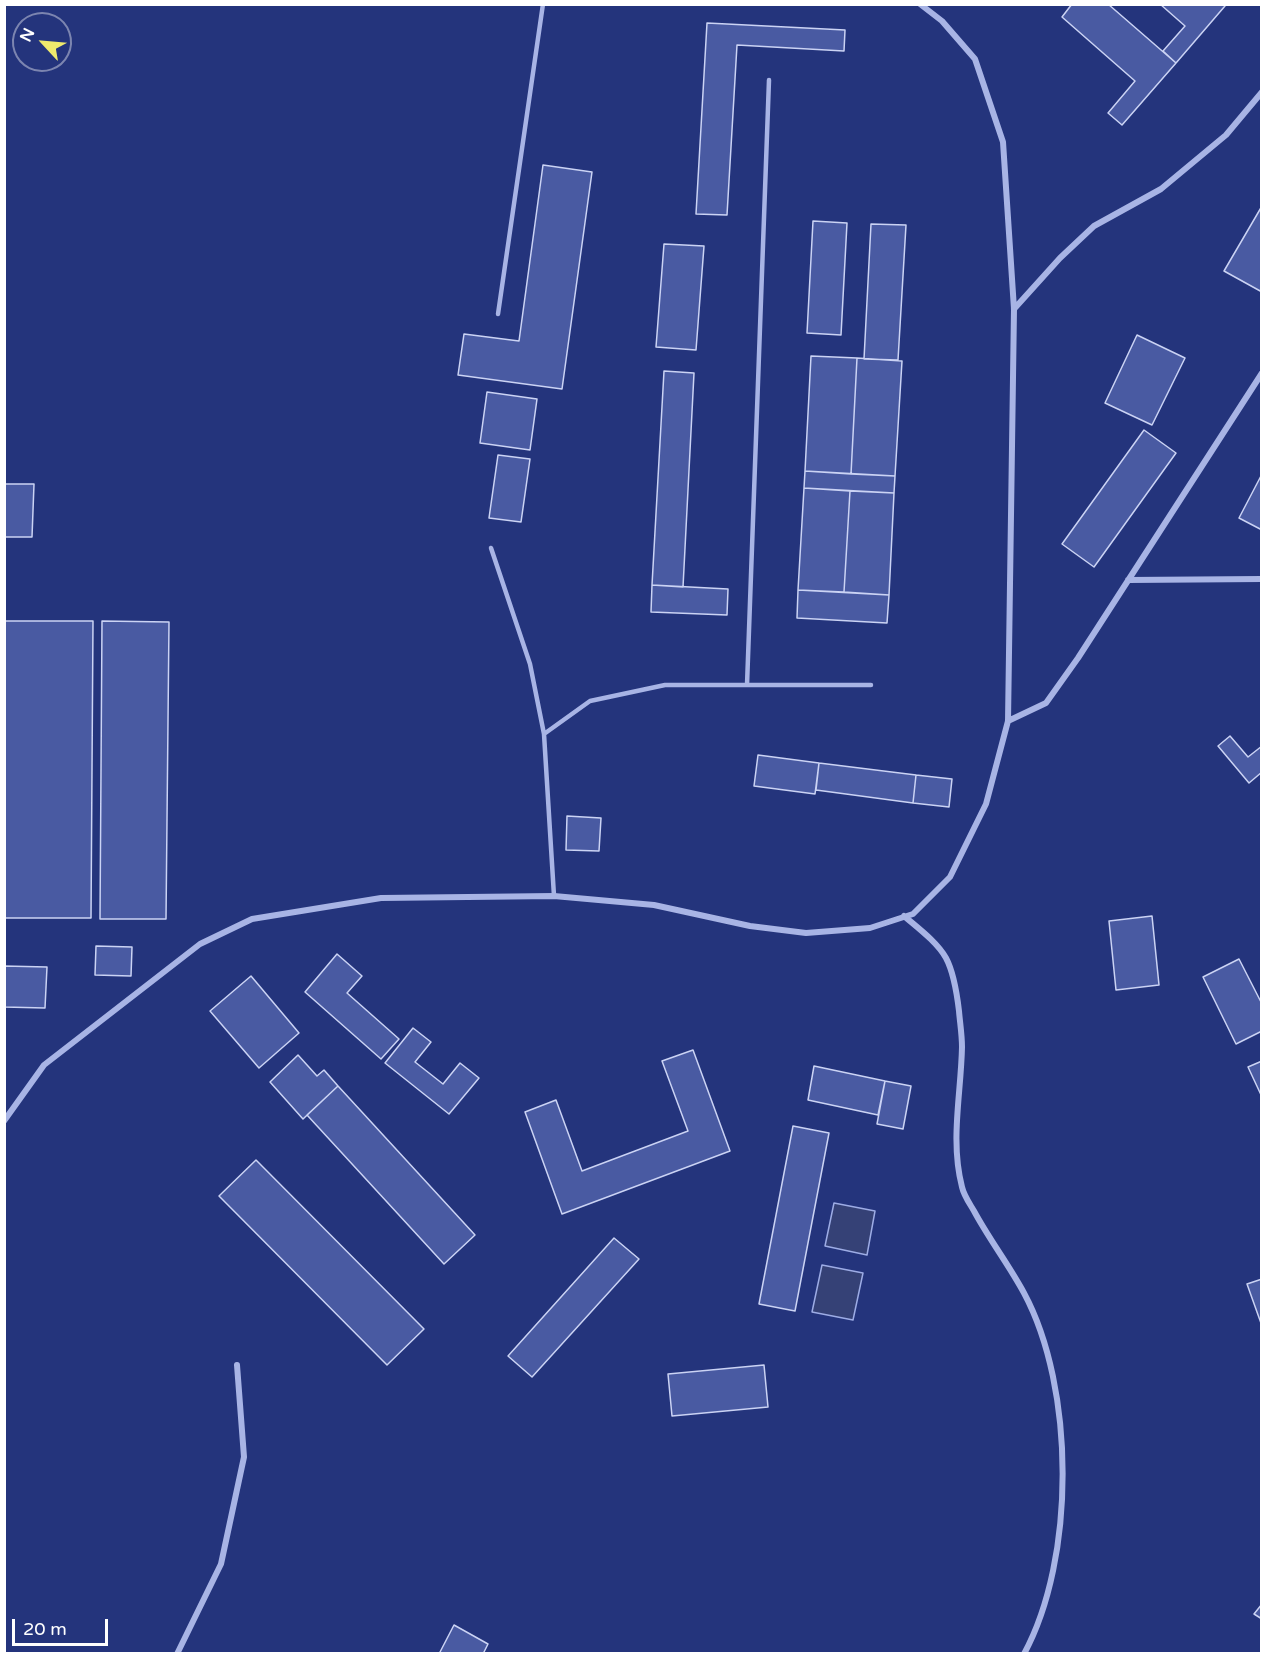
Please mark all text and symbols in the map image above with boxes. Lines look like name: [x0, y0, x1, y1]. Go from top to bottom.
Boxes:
north arrow: [12, 12, 72, 72]
text: N: [16, 25, 39, 45]
scale bar: [15, 1607, 111, 1645]
text: 20 m: [23, 1618, 67, 1640]

